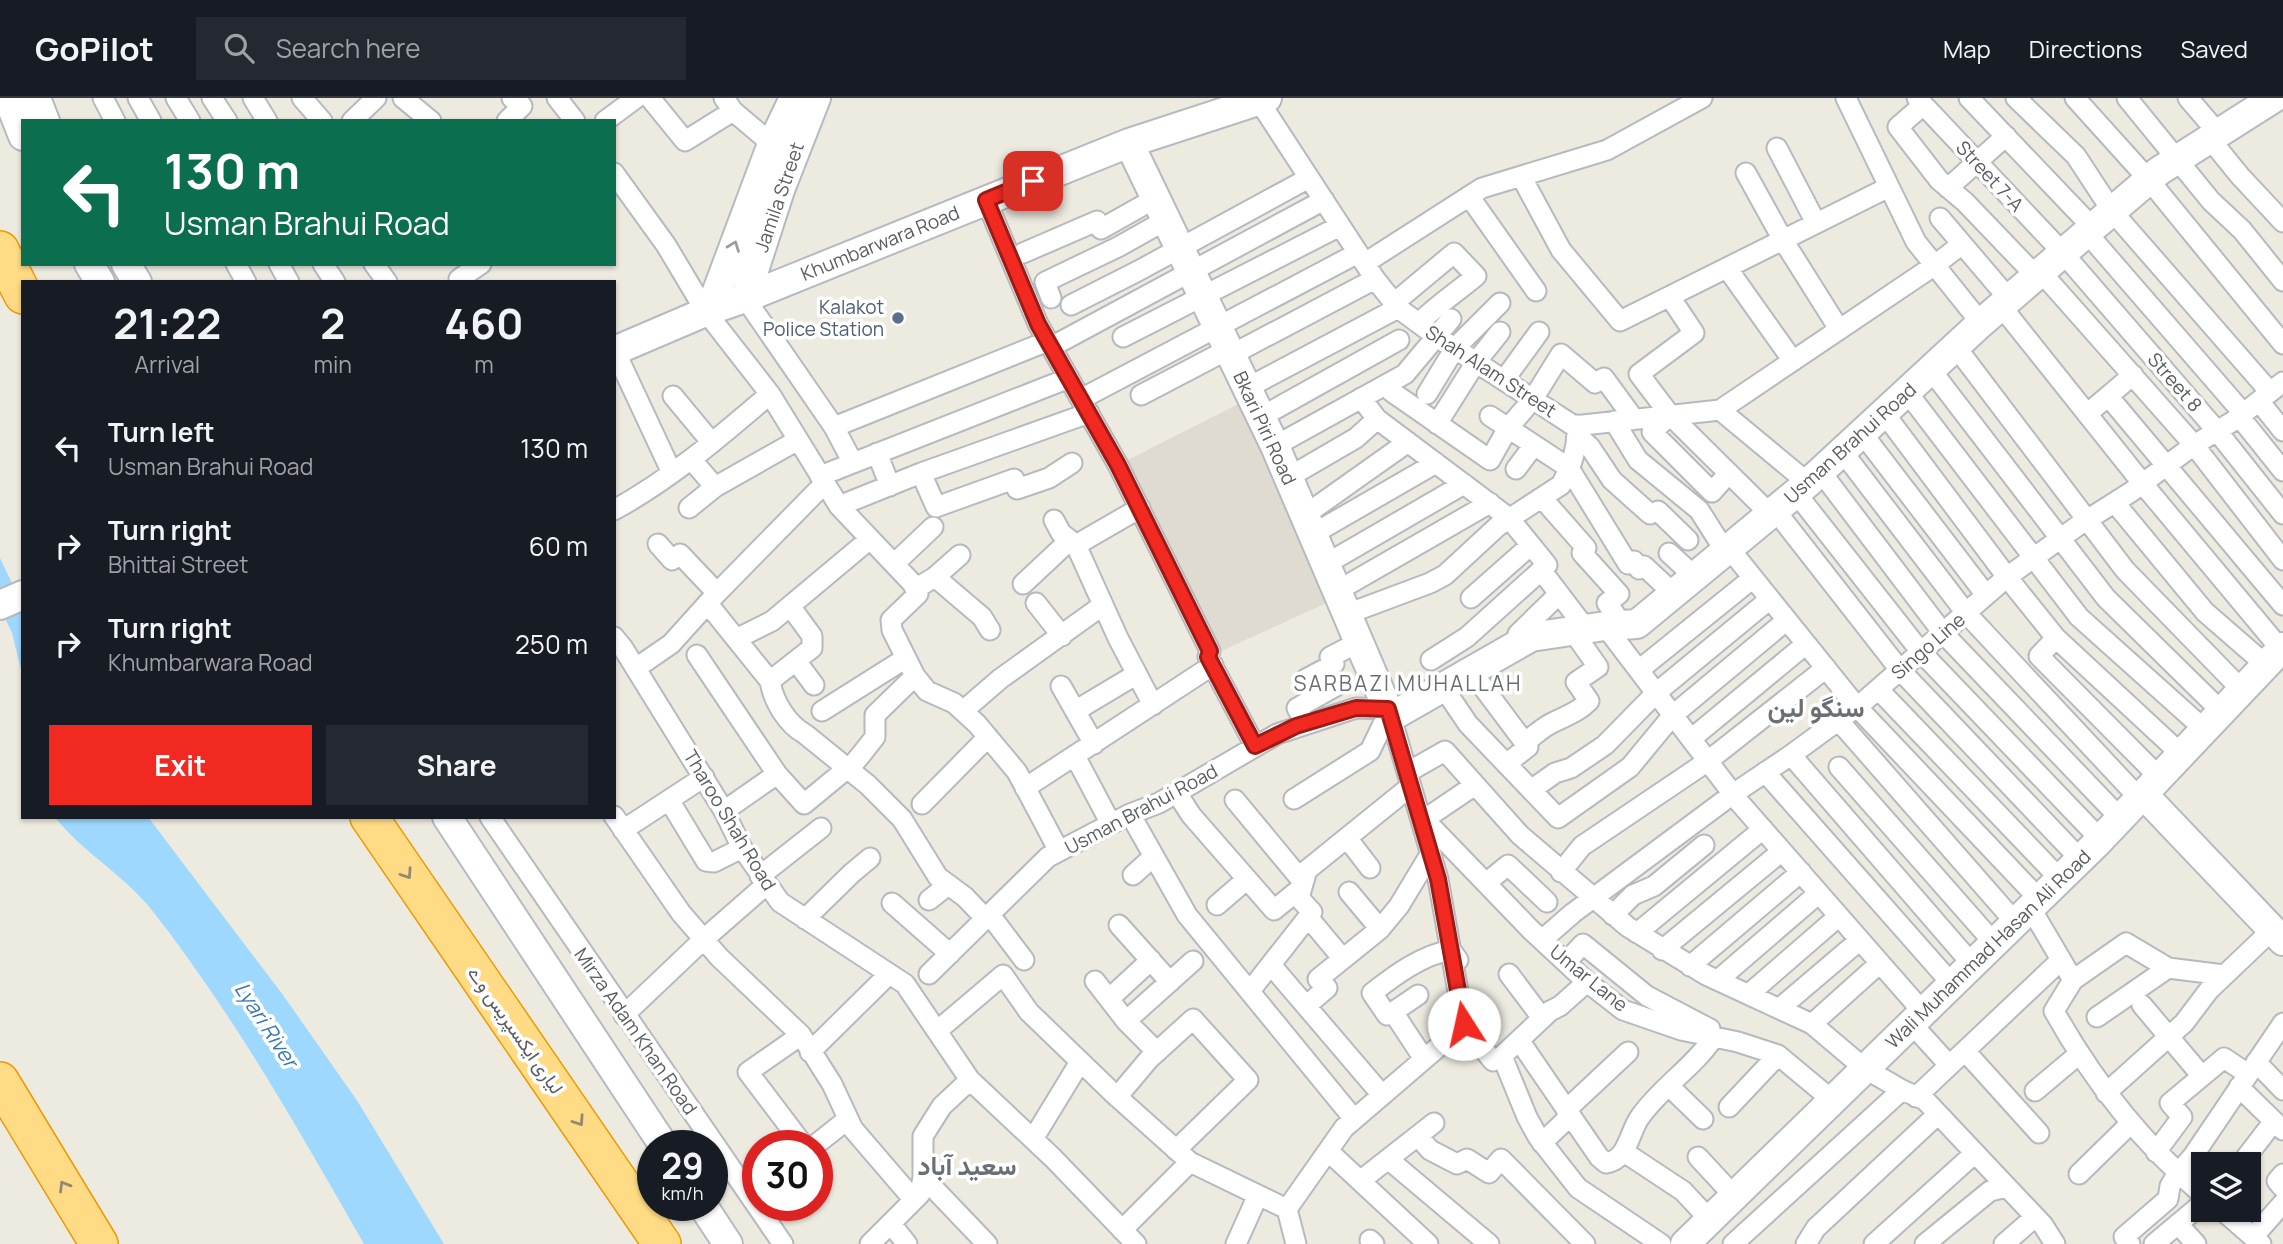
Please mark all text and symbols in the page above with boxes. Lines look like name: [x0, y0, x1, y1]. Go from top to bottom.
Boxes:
search box: [196, 17, 686, 80]
text: GoPilot: [35, 26, 154, 71]
icon: search: [220, 29, 258, 67]
text: Search here: [276, 30, 420, 66]
text: Map: [1943, 32, 1991, 65]
text: Directions: [2029, 32, 2142, 65]
text: Saved: [2180, 32, 2248, 65]
street label: Street 7-A: [1950, 135, 2030, 217]
text: 130 m: [164, 137, 300, 204]
street label: Jamila Street: [748, 139, 810, 255]
icon: left: [49, 147, 140, 238]
pin: [1003, 151, 1063, 211]
icon: arrive: [1014, 162, 1052, 200]
street label: Khumbarwara Road: [797, 199, 963, 287]
text: Usman Brahui Road: [164, 201, 450, 245]
one-way arrow: [725, 240, 739, 252]
text: 21:22: [113, 294, 221, 352]
text: 2: [320, 294, 345, 352]
text: 460: [444, 294, 524, 352]
place label: Kalakot Police Station: [763, 294, 884, 342]
marker: Kalakot Police Station: [890, 310, 906, 326]
street label: Shah Alam Street: [1420, 319, 1562, 423]
street label: Street 8: [2142, 347, 2208, 417]
text: Arrival: [134, 348, 200, 380]
text: min: [313, 348, 352, 380]
text: m: [474, 348, 494, 380]
street label: Bkari Piri Road: [1227, 367, 1303, 489]
street label: Usman Brahui Road: [1778, 377, 1922, 509]
text: Turn left: [108, 414, 215, 450]
icon: left: [49, 429, 87, 467]
text: 130 m: [520, 430, 588, 466]
text: Usman Brahui Road: [108, 450, 313, 482]
text: Turn right: [108, 512, 232, 548]
icon: right: [49, 527, 87, 565]
text: 60 m: [529, 528, 588, 564]
text: Bhittai Street: [108, 548, 248, 580]
street label: Singo Line: [1885, 607, 1971, 685]
text: Turn right: [108, 610, 232, 646]
icon: right: [49, 625, 87, 663]
text: 250 m: [515, 626, 588, 662]
text: Khumbarwara Road: [108, 646, 313, 678]
district label: SARBAZI MUHALLAH: [1294, 669, 1522, 697]
district label: سنگو لین: [1768, 689, 1864, 725]
button: Exit: [49, 725, 312, 805]
button: Share: [326, 725, 588, 805]
street label: Tharoo Shah Road: [678, 745, 782, 895]
street label: Usman Brahui Road: [1060, 758, 1222, 860]
street label: Wali Muhammad Hasan Ali Road: [1880, 844, 2096, 1054]
one-way arrow: [399, 866, 412, 879]
street label: Umar Lane: [1545, 939, 1633, 1017]
street label: Mirza Adam Khan Road: [569, 942, 703, 1120]
street label: لیاری ایکسپریس وے: [461, 961, 570, 1100]
water label: Lyari River: [229, 976, 306, 1075]
position arrow: [1427, 987, 1501, 1061]
one-way arrow: [571, 1113, 583, 1126]
speed limit sign: 30: [742, 1130, 833, 1221]
text: 29: [661, 1142, 704, 1190]
district label: سعید آباد: [917, 1147, 1017, 1183]
map controls: [2191, 1152, 2261, 1222]
button: layers: [2191, 1152, 2261, 1222]
one-way arrow: [59, 1180, 72, 1193]
text: km/h: [662, 1181, 703, 1205]

